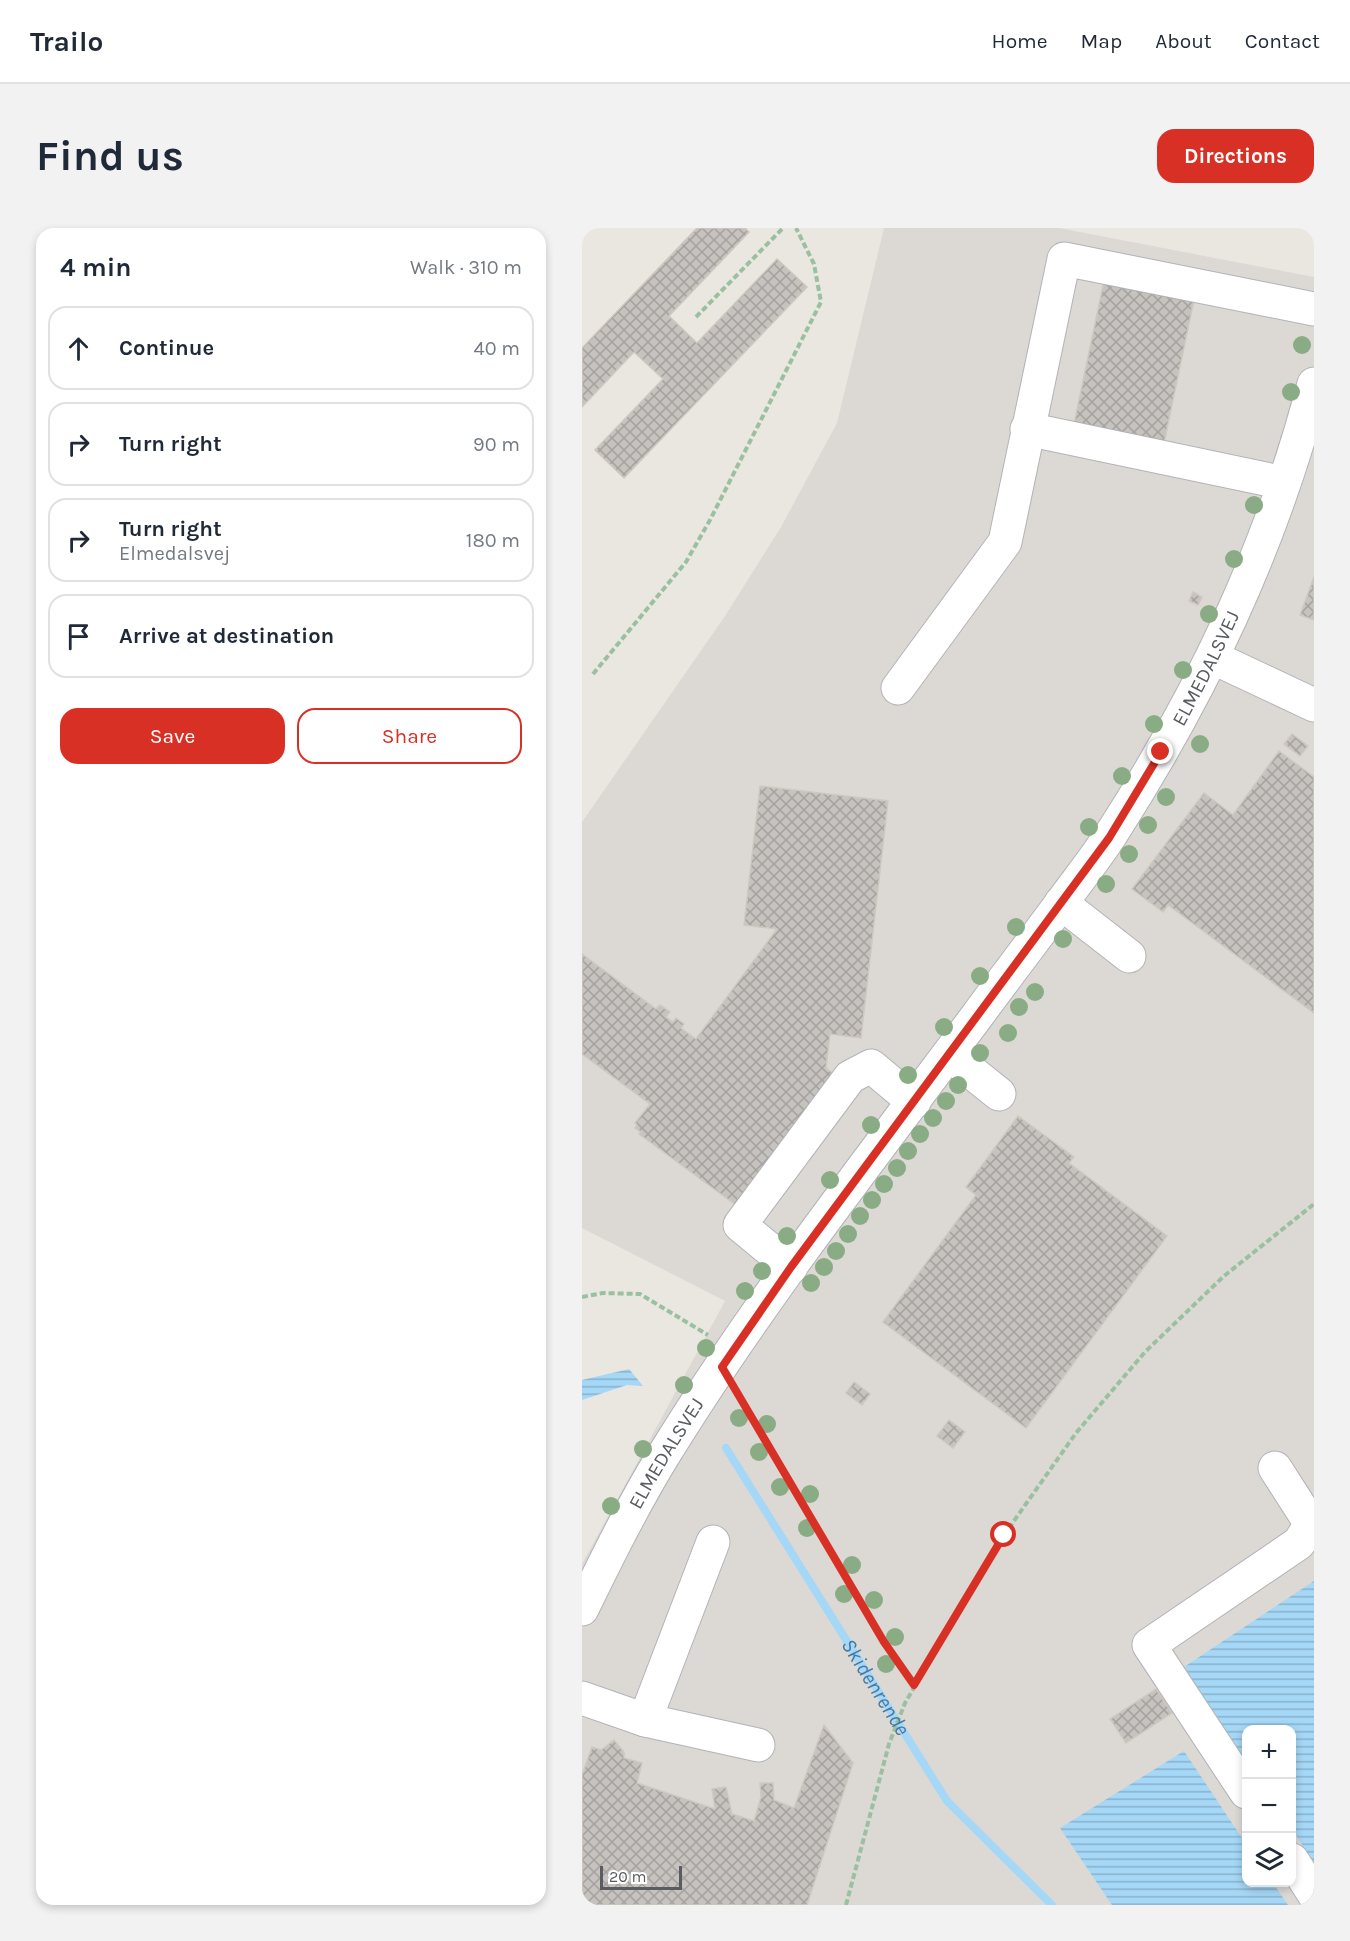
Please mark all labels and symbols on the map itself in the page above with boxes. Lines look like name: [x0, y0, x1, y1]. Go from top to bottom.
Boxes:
street label: ELMEDALSVEJ: [1167, 607, 1244, 730]
route end: [1147, 738, 1173, 764]
street label: ELMEDALSVEJ: [624, 1393, 708, 1513]
route start: [990, 1521, 1016, 1547]
water label: Skidenrende: [836, 1634, 915, 1740]
scale bar: [600, 1863, 682, 1890]

